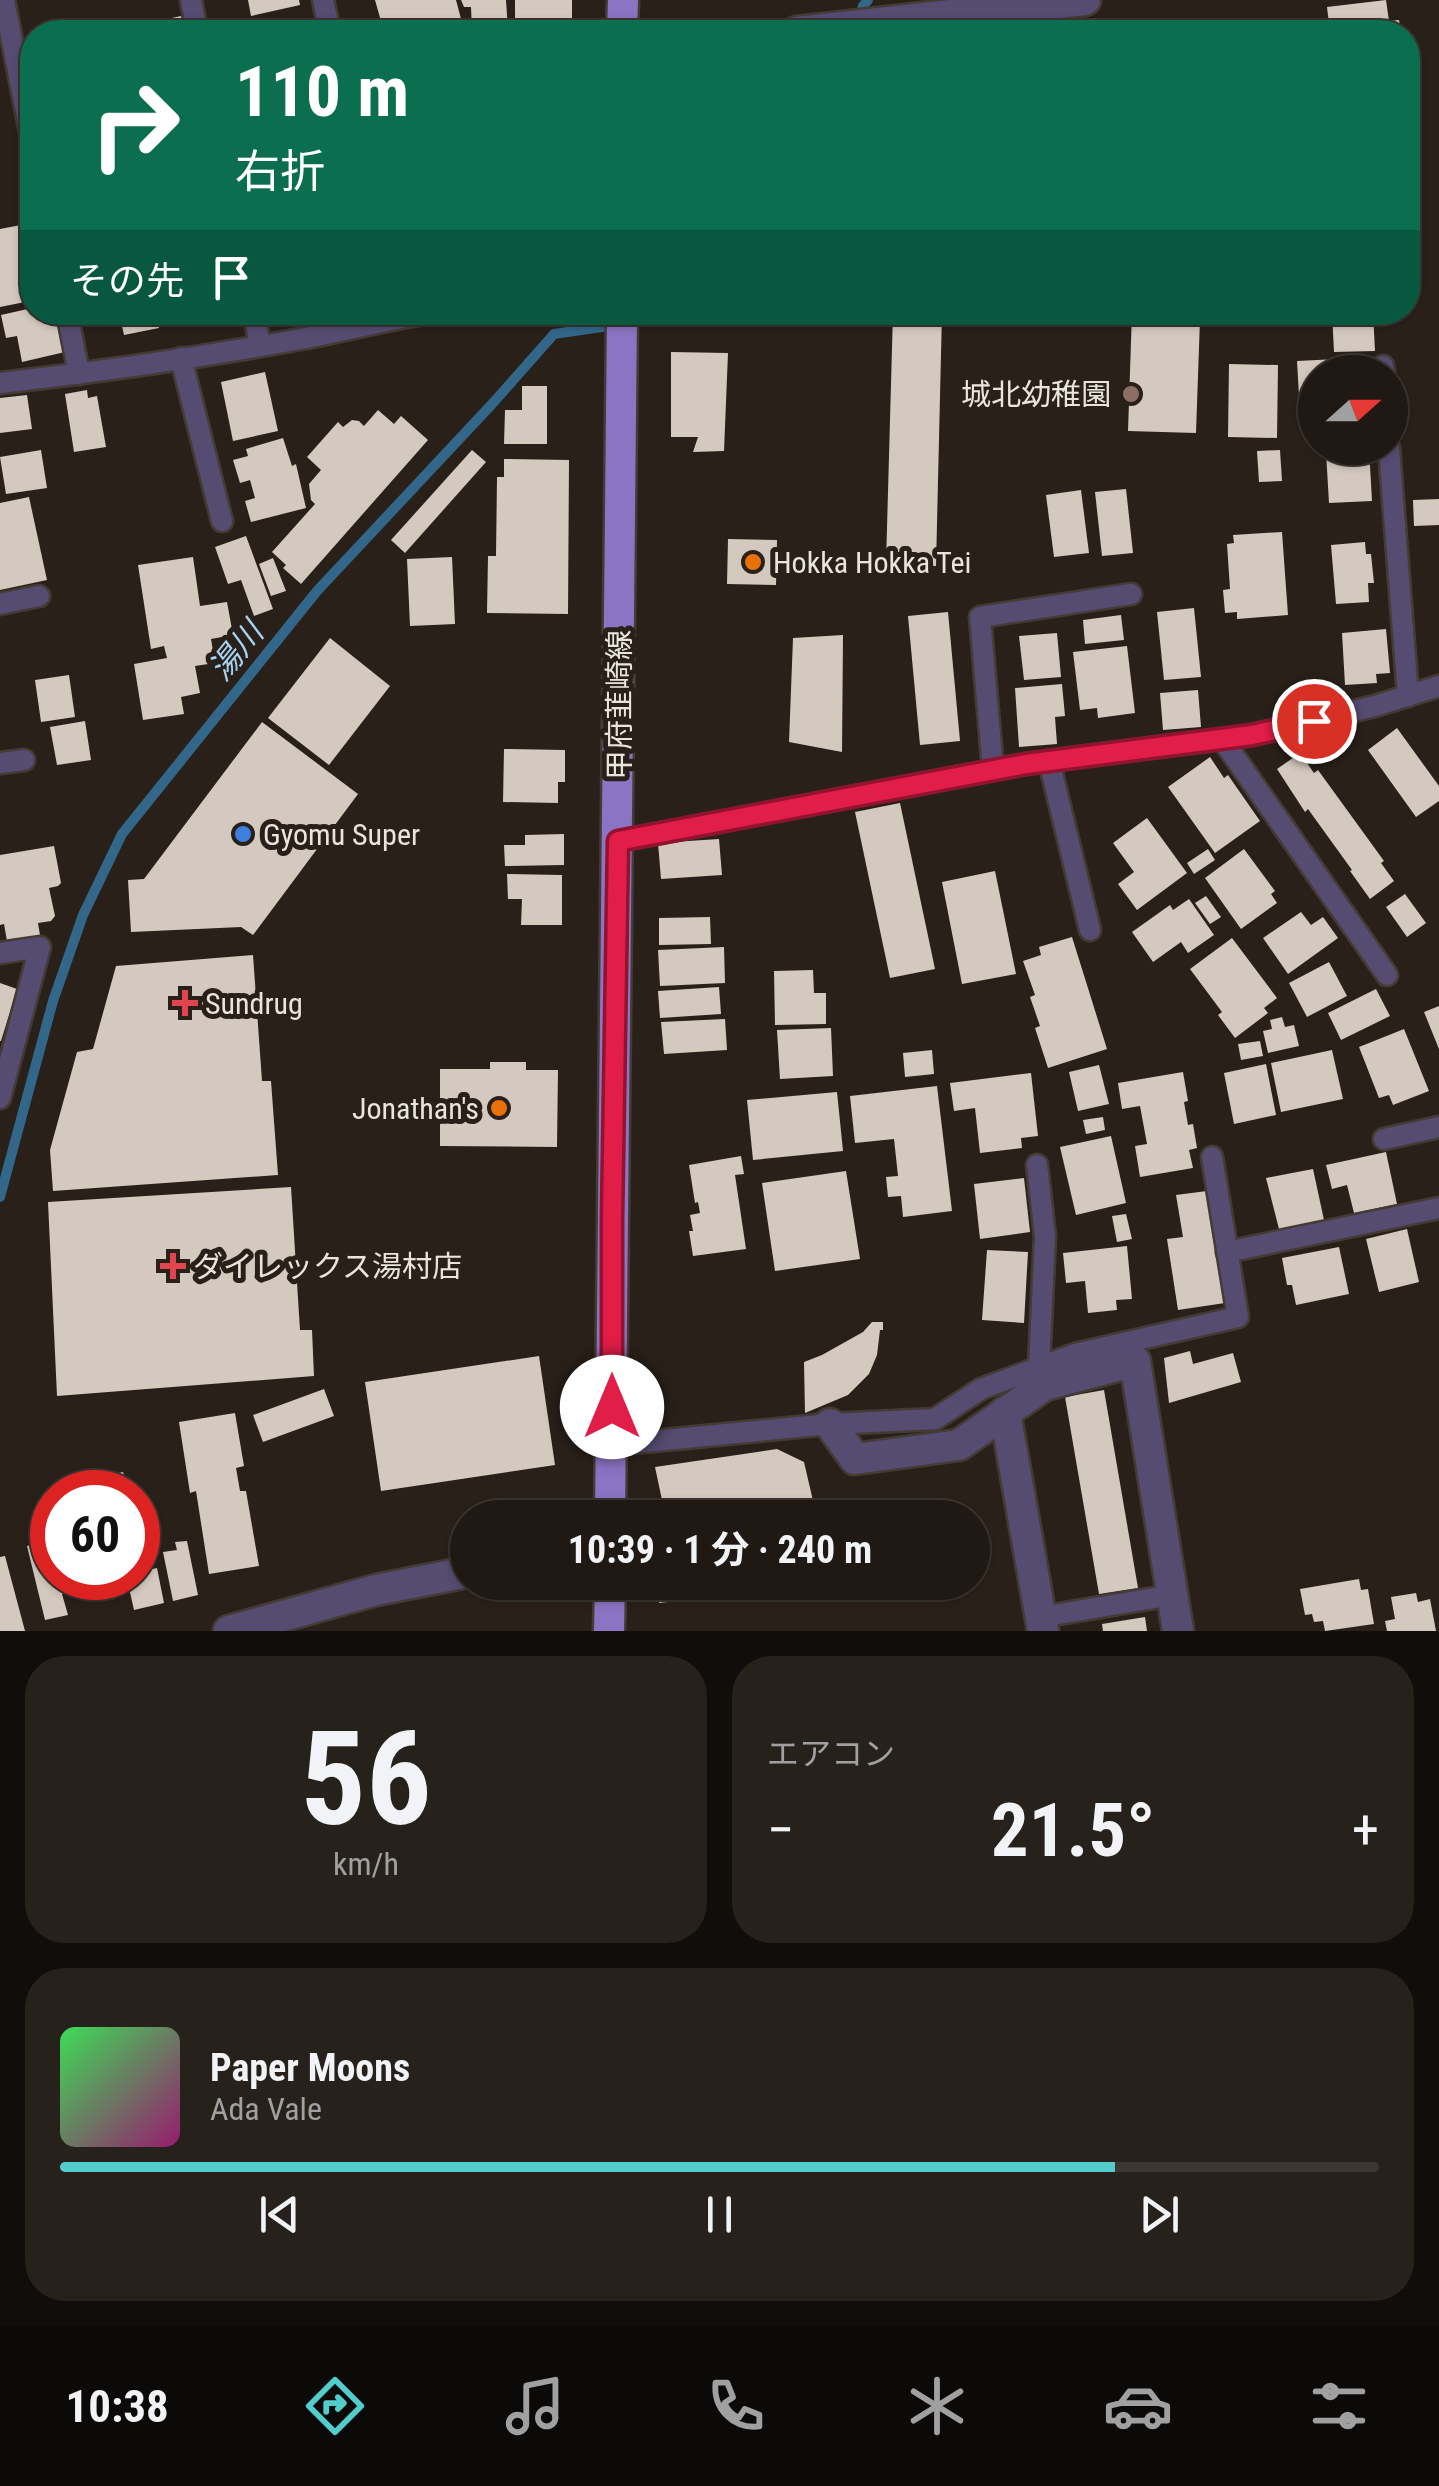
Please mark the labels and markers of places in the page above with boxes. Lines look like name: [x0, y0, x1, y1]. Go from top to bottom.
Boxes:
place label: 城北幼稚園: [961, 377, 1111, 412]
marker: 城北幼稚園: [1120, 383, 1142, 405]
place label: Hokka Hokka Tei: [773, 545, 971, 580]
marker: Hokka Hokka Tei: [742, 551, 764, 573]
pin: [1272, 679, 1357, 764]
place label: Gyomu Super: [263, 817, 420, 852]
marker: Gyomu Super: [232, 823, 254, 845]
place label: Sundrug: [205, 986, 303, 1021]
marker: Sundrug: [174, 992, 196, 1014]
place label: Jonathan's: [352, 1091, 479, 1126]
marker: Jonathan's: [488, 1097, 510, 1119]
place label: ダイレックス湯村店: [193, 1249, 462, 1284]
marker: ダイレックス湯村店: [162, 1255, 184, 1277]

